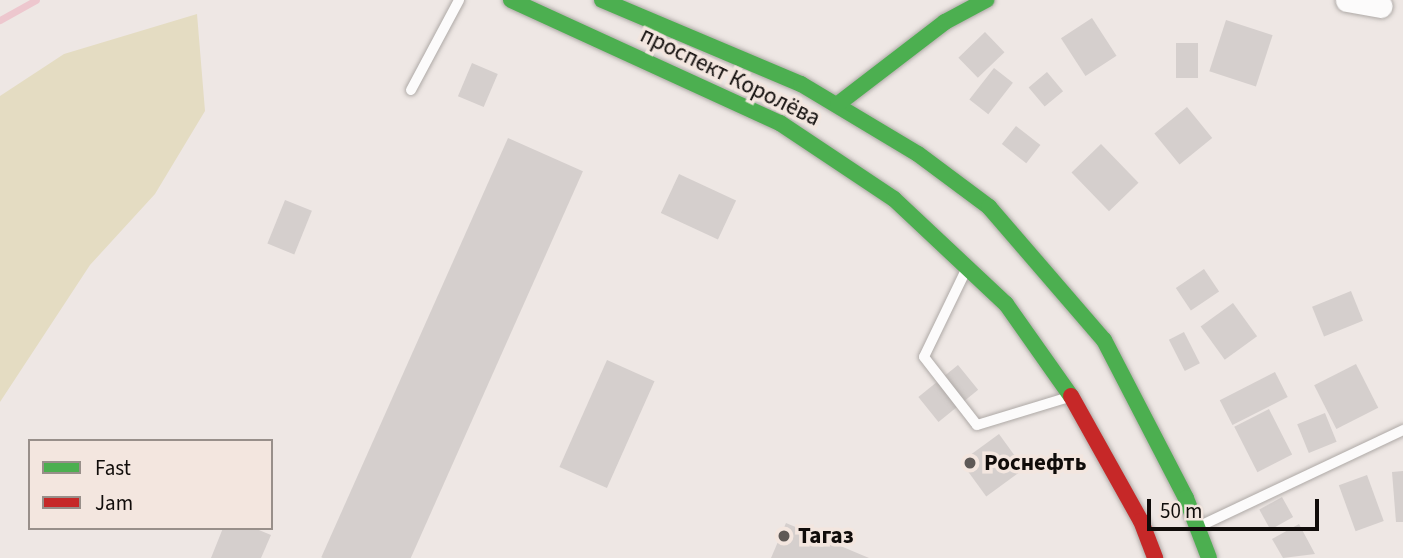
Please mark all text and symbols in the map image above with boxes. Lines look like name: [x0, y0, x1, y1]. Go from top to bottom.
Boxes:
street label: проспект Королёва: [636, 22, 824, 132]
legend: [28, 439, 273, 530]
place label: Роснефть: [984, 449, 1087, 477]
text: Fast: [95, 453, 131, 483]
marker: Роснефть: [962, 455, 978, 471]
scale bar: [1151, 484, 1322, 528]
text: Jam: [95, 488, 133, 518]
text: 50 m: [1160, 496, 1202, 526]
place label: Тагаз: [798, 522, 854, 550]
marker: Тагаз: [776, 528, 792, 544]

